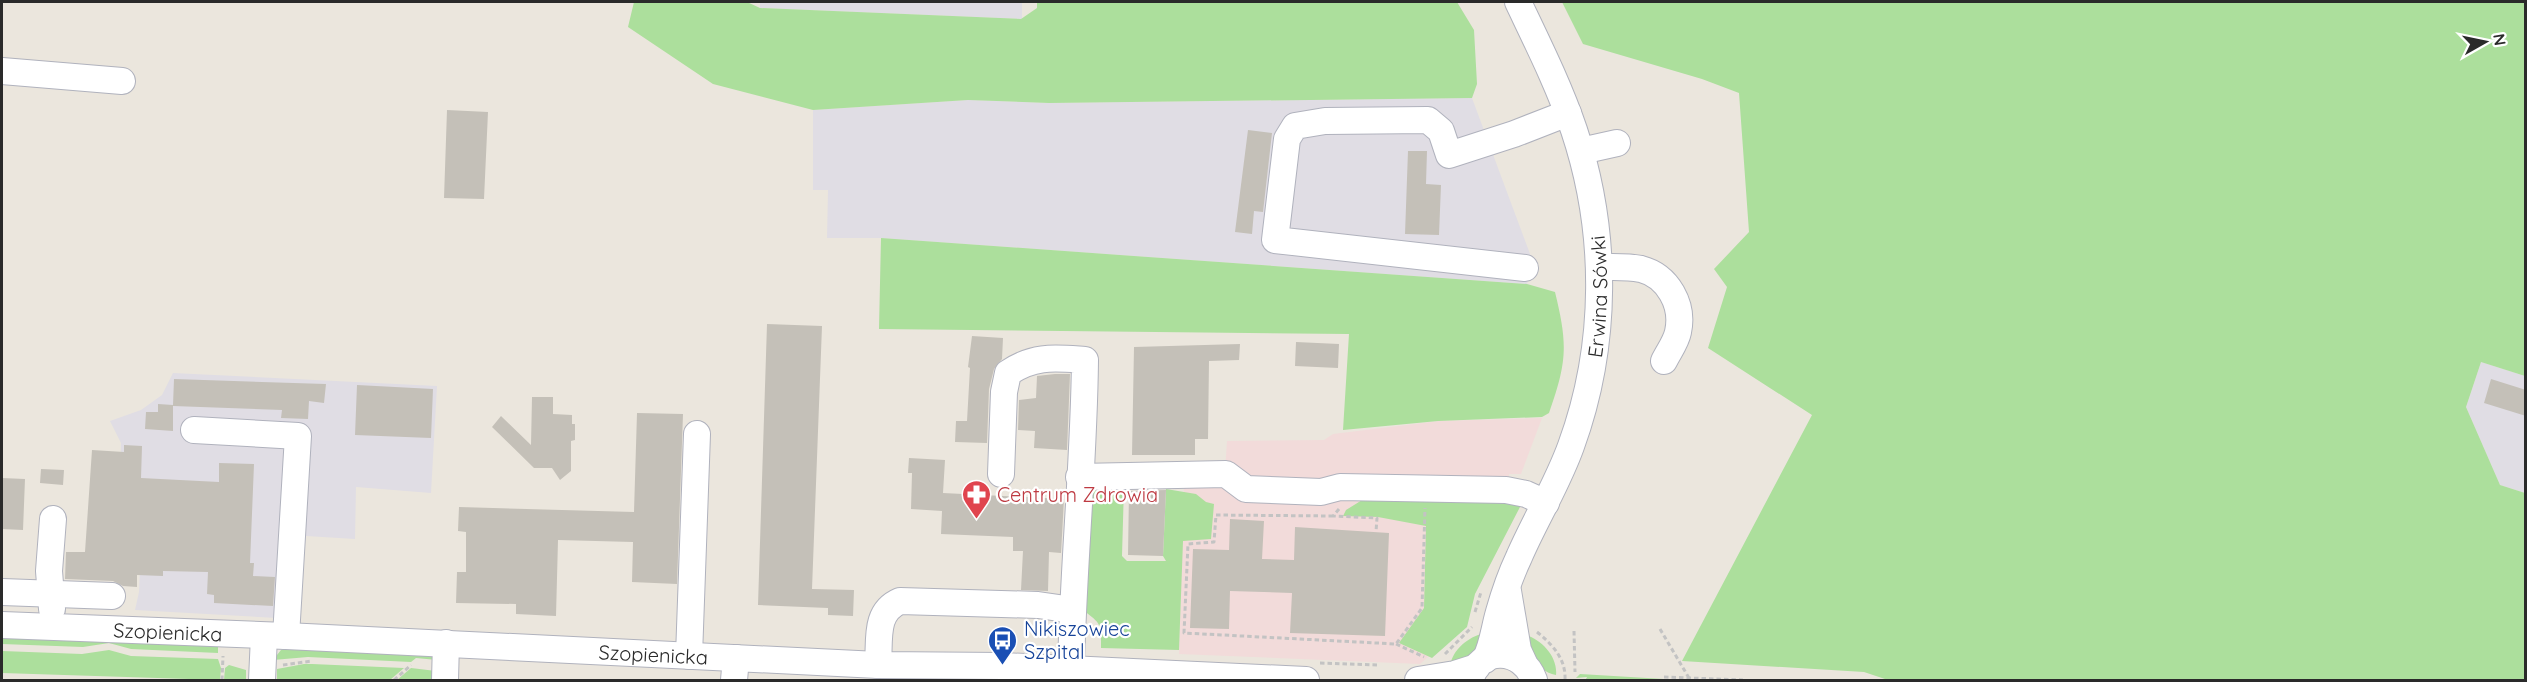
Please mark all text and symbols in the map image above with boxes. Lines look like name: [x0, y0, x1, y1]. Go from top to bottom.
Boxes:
north arrow: [2455, 12, 2515, 72]
text: N: [2489, 32, 2511, 47]
street label: Erwina Sówki: [1581, 234, 1612, 359]
pharmacy icon: Centrum Zdrowia: [960, 478, 992, 520]
place label: Centrum Zdrowia: [997, 482, 1158, 507]
place label: Nikiszowiec Szpital: [1024, 616, 1130, 664]
street label: Szopienicka: [113, 617, 223, 646]
bus stop icon: Nikiszowiec Szpital: [987, 624, 1019, 666]
street label: Szopienicka: [598, 639, 709, 669]

